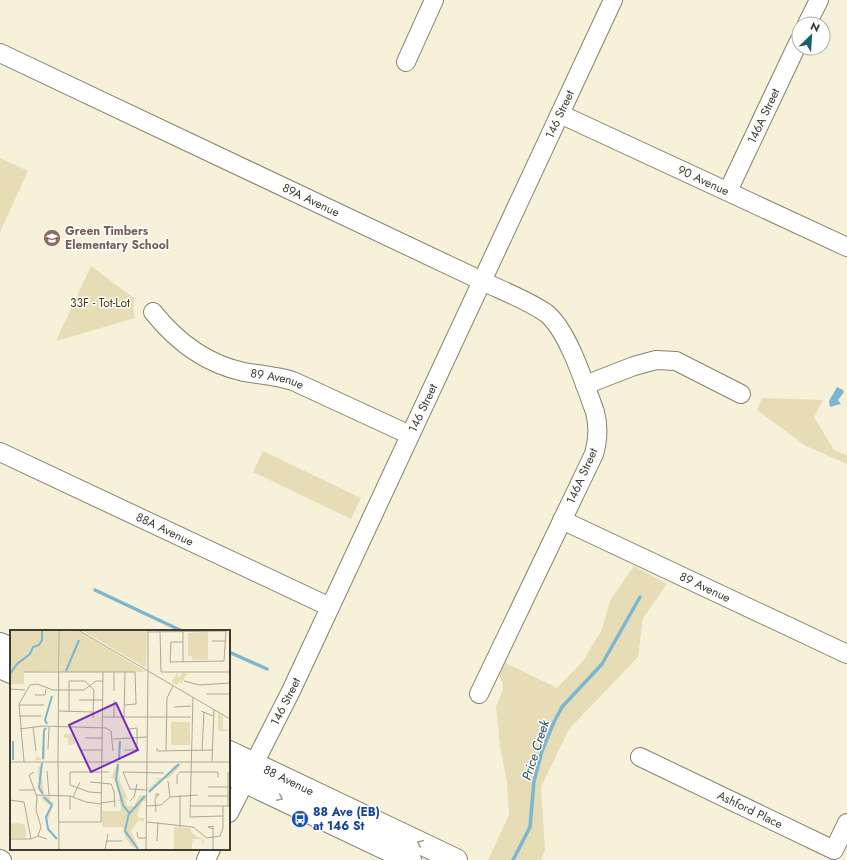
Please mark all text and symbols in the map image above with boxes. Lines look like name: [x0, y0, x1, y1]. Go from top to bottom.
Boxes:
north arrow: [791, 16, 831, 56]
text: N: [808, 18, 823, 36]
street label: 146A Street: [743, 85, 784, 147]
street label: 146 Street: [541, 87, 579, 142]
street label: 90 Avenue: [675, 161, 732, 200]
street label: 89A Avenue: [279, 179, 343, 221]
place label: Green Timbers Elementary School: [65, 222, 169, 254]
school or university icon: Green Timbers Elementary School: [42, 228, 62, 248]
park label: 33F - Tot-Lot: [70, 294, 130, 312]
street label: 89 Avenue: [249, 364, 307, 394]
street label: 146 Street: [404, 381, 442, 435]
street label: 146A Street: [562, 445, 602, 507]
street label: 88A Avenue: [133, 508, 197, 551]
street label: 89 Avenue: [676, 567, 733, 607]
inset map: [10, 630, 230, 850]
street label: 146 Street: [266, 674, 305, 729]
water label: Price Creek: [517, 717, 554, 783]
street label: 88 Avenue: [260, 761, 317, 800]
street label: Ashford Place: [714, 786, 786, 833]
one-way arrow: [276, 793, 284, 801]
place label: 88 Ave (EB) at 146 St: [313, 803, 380, 835]
bus stop icon: 88 Ave (EB) at 146 St: [290, 809, 310, 829]
one-way arrow: [417, 840, 425, 848]

